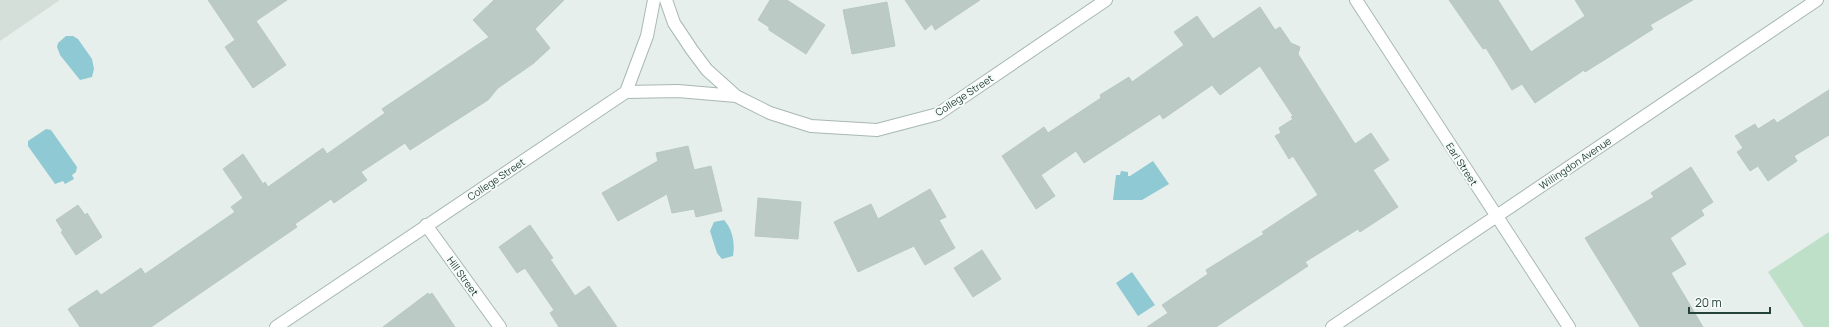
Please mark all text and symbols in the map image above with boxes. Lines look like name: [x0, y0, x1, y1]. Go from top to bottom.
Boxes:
street label: College Street: [932, 71, 996, 119]
street label: Willingdon Avenue: [1536, 134, 1614, 192]
street label: Earl Street: [1443, 140, 1481, 188]
street label: College Street: [464, 155, 528, 203]
street label: Hill Street: [444, 254, 482, 298]
scale bar: [1689, 289, 1770, 315]
text: 20 m: [1695, 294, 1722, 311]

